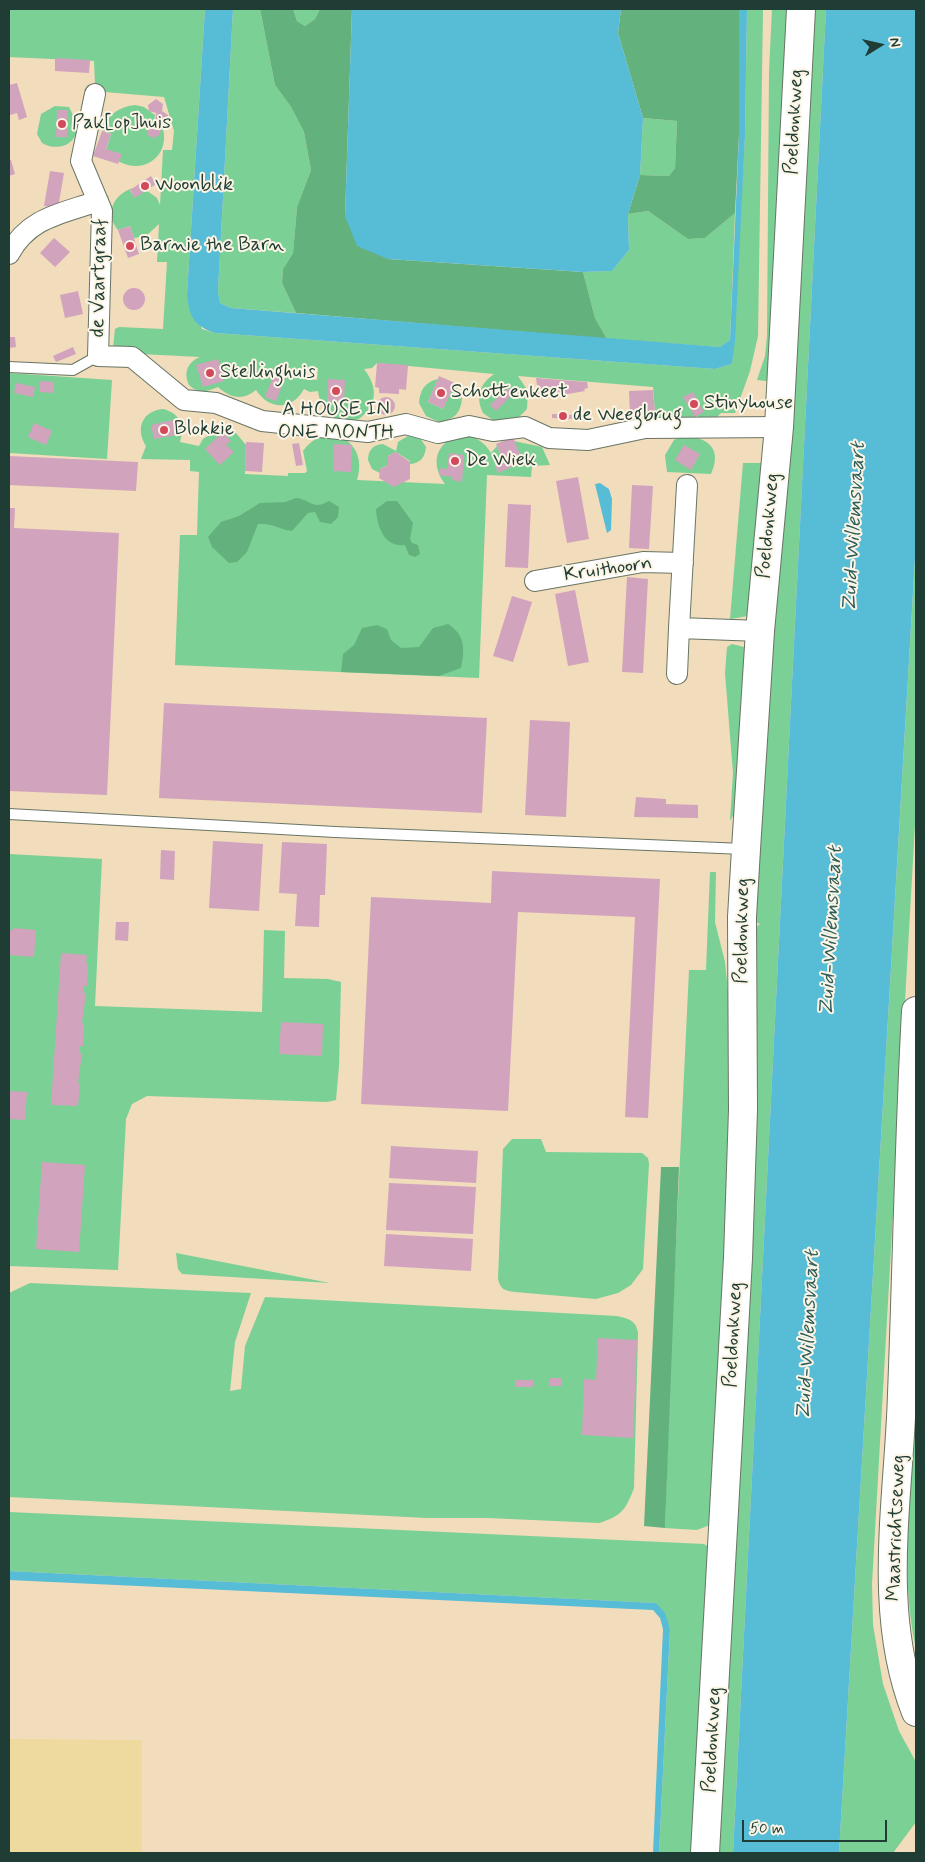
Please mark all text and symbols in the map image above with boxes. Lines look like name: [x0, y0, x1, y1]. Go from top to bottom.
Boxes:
north arrow: [855, 20, 905, 70]
text: N: [885, 36, 904, 49]
street label: Poeldonkweg: [780, 69, 810, 175]
place label: Pak[op]huis: [72, 112, 171, 136]
marker: Pak[op]huis: [56, 118, 68, 130]
place label: Woonblik: [155, 174, 233, 198]
marker: Woonblik: [139, 180, 151, 192]
street label: de Vaartgraaf: [87, 218, 113, 338]
place label: Barnie the Barn: [140, 234, 284, 258]
marker: Barnie the Barn: [124, 240, 136, 252]
place label: Stellinghuis: [220, 361, 316, 385]
marker: Stellinghuis: [204, 367, 216, 379]
place label: Schottenkeet: [451, 381, 568, 405]
marker: A HOUSE IN ONE MONTH: [330, 385, 342, 397]
marker: Schottenkeet: [435, 387, 447, 399]
place label: Stinyhouse: [704, 392, 793, 416]
marker: Stinyhouse: [688, 398, 700, 410]
place label: A HOUSE IN ONE MONTH: [278, 399, 394, 446]
place label: de Weegbrug: [573, 404, 682, 428]
marker: de Weegbrug: [557, 410, 569, 422]
place label: Blokkie: [174, 418, 234, 442]
marker: Blokkie: [158, 424, 170, 436]
water label: Zuid-Willemsvaart: [838, 442, 872, 612]
place label: De Wiek: [465, 449, 536, 473]
marker: De Wiek: [449, 455, 461, 467]
street label: Poeldonkweg: [752, 472, 786, 580]
street label: Kruithoorn: [562, 552, 654, 588]
water label: Zuid-Willemsvaart: [815, 846, 849, 1016]
street label: Poeldonkweg: [730, 878, 756, 984]
water label: Zuid-Willemsvaart: [792, 1250, 826, 1420]
street label: Poeldonkweg: [719, 1282, 749, 1388]
street label: Maastrichtseweg: [882, 1454, 912, 1602]
street label: Poeldonkweg: [698, 1687, 728, 1793]
scale bar: [745, 1810, 890, 1842]
text: 50 m: [750, 1819, 784, 1839]

